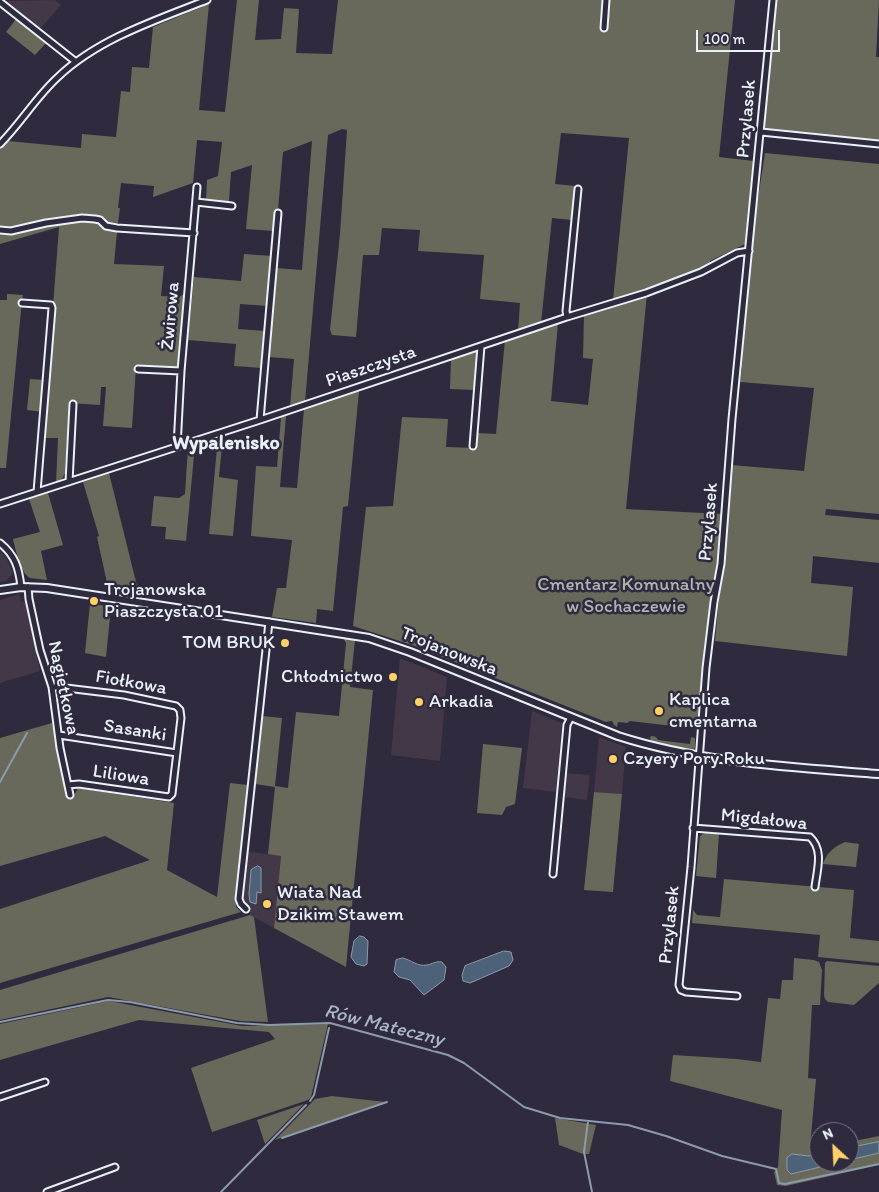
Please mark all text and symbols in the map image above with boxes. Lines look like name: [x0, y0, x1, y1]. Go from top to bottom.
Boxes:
scale bar: [699, 20, 783, 52]
text: 100 m: [704, 30, 745, 48]
street label: Przylasek: [732, 79, 762, 159]
street label: Żwirowa: [157, 281, 185, 351]
street label: Piaszczysta: [323, 341, 419, 393]
district label: Wypalenisko: [172, 432, 280, 456]
street label: Przylasek: [694, 482, 724, 562]
park label: Cmentarz Komunalny w Sochaczewie: [537, 574, 715, 618]
place label: Trojanowska Piaszczysta 01: [104, 579, 223, 623]
marker: Trojanowska Piaszczysta 01: [88, 595, 100, 607]
street label: Trojanowska: [397, 622, 501, 682]
place label: TOM BRUK: [182, 632, 275, 654]
marker: TOM BRUK: [279, 637, 291, 649]
street label: Nagietkowa: [42, 639, 84, 737]
street label: Fiołkowa: [94, 666, 168, 700]
place label: Chłodnictwo: [281, 666, 383, 688]
marker: Chłodnictwo: [387, 671, 399, 683]
place label: Kaplica cmentarna: [669, 689, 757, 733]
place label: Arkadia: [429, 691, 493, 713]
marker: Arkadia: [413, 696, 425, 708]
marker: Kaplica cmentarna: [653, 705, 665, 717]
street label: Sasanki: [102, 715, 168, 747]
place label: Czyery Pory Roku: [623, 748, 765, 770]
marker: Czyery Pory Roku: [607, 753, 619, 765]
street label: Liliowa: [91, 760, 151, 792]
street label: Migdałowa: [720, 804, 808, 836]
place label: Wiata Nad Dzikim Stawem: [277, 882, 404, 926]
street label: Przylasek: [655, 885, 685, 965]
marker: Wiata Nad Dzikim Stawem: [261, 898, 273, 910]
water label: Rów Mateczny: [322, 1000, 446, 1052]
north arrow: [809, 1122, 859, 1172]
text: N: [820, 1124, 836, 1144]

